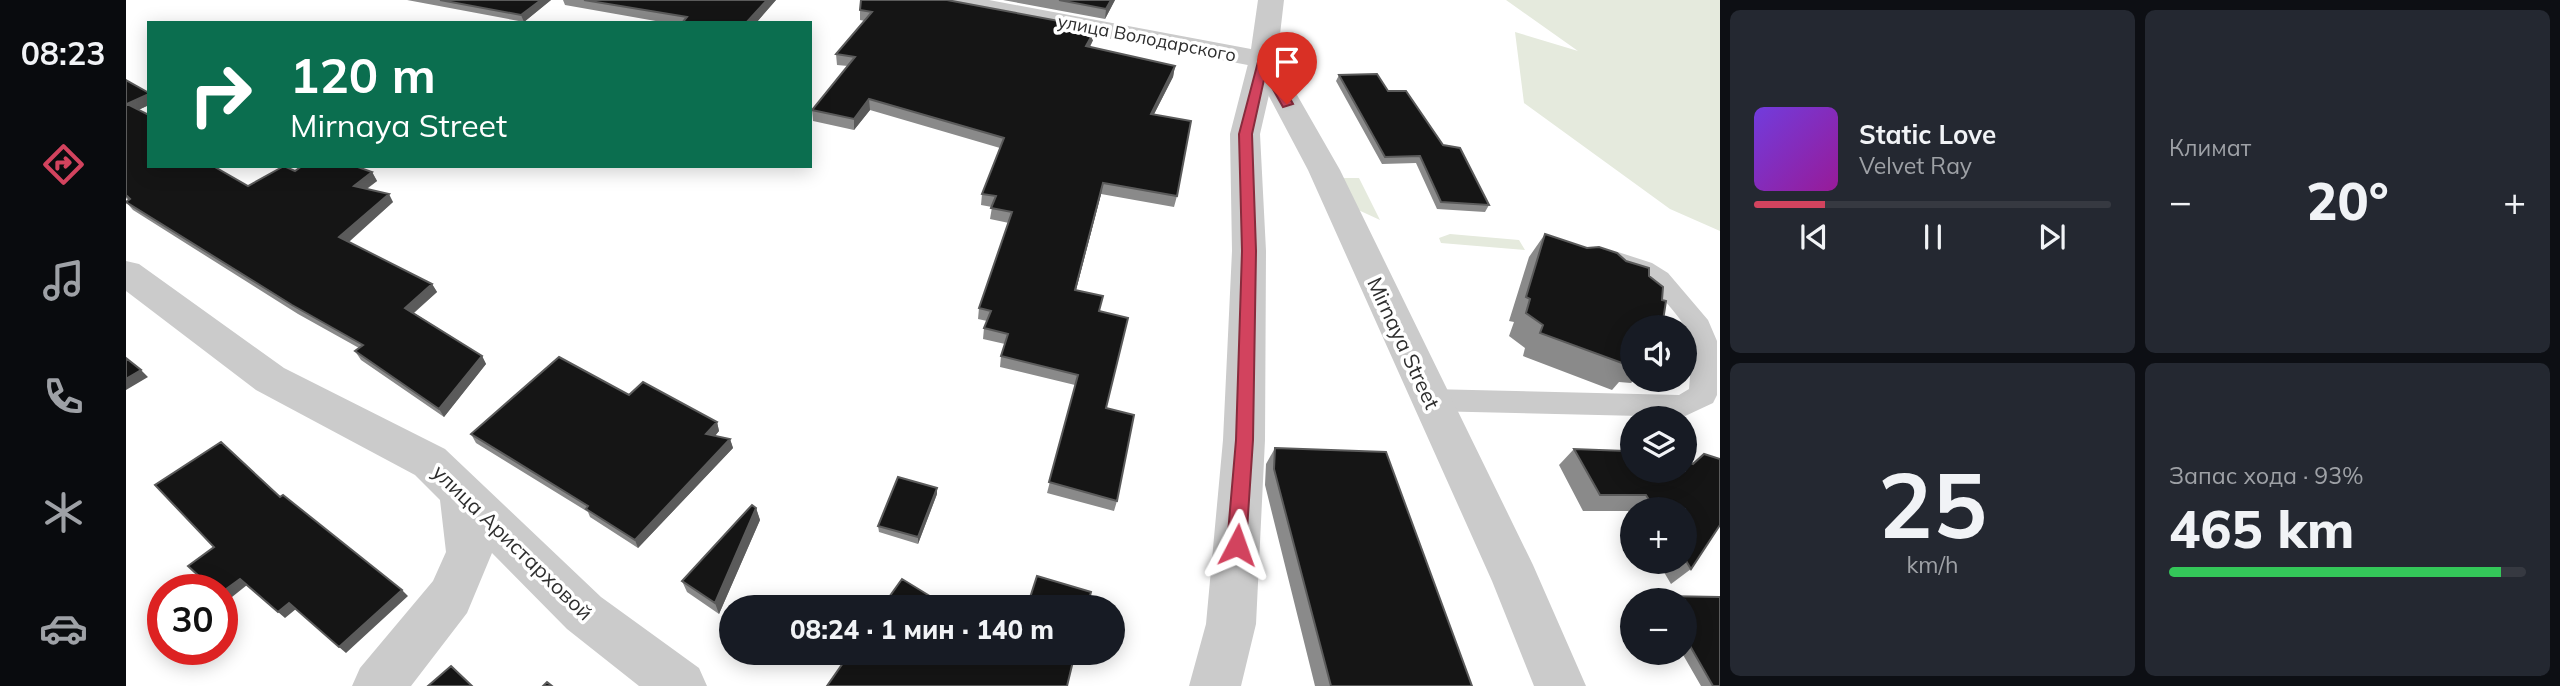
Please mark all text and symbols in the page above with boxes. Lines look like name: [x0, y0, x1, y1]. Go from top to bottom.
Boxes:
street label: улица Володарского: [1056, 9, 1238, 67]
pin: [1257, 32, 1317, 104]
text: 08:23: [21, 33, 105, 73]
icon: arrive: [1268, 43, 1306, 81]
text: 120 m: [290, 44, 436, 105]
icon: right: [175, 49, 266, 140]
text: Mirnaya Street: [290, 105, 507, 145]
text: Static Love: [1859, 118, 1996, 151]
text: Климат: [2169, 133, 2251, 162]
icon: directions: [39, 140, 88, 189]
text: Velvet Ray: [1859, 151, 1972, 180]
text: 20°: [2306, 168, 2389, 233]
text: −: [2169, 177, 2192, 225]
text: +: [2503, 177, 2526, 225]
icon: previous: [1795, 218, 1833, 256]
icon: pause: [1914, 218, 1952, 256]
icon: next: [2033, 218, 2071, 256]
icon: music: [39, 256, 88, 305]
street label: Mirnaya Street: [1362, 273, 1446, 413]
map controls: [1620, 315, 1697, 665]
button: sound: [1620, 315, 1697, 392]
icon: phone: [39, 372, 88, 421]
button: layers: [1620, 406, 1697, 483]
text: 25: [1878, 447, 1987, 561]
street label: улица Аристарховой: [427, 459, 599, 625]
text: Запас хода · 93%: [2169, 461, 2364, 490]
icon: climate: [39, 488, 88, 537]
text: 465 km: [2169, 496, 2354, 561]
button: +: [1620, 497, 1697, 574]
position arrow: [1200, 508, 1274, 582]
text: km/h: [1906, 550, 1959, 579]
speed limit sign: 30: [147, 574, 238, 665]
button: −: [1620, 588, 1697, 665]
icon: car: [39, 604, 88, 653]
text: 08:24 · 1 мин · 140 m: [790, 613, 1054, 646]

